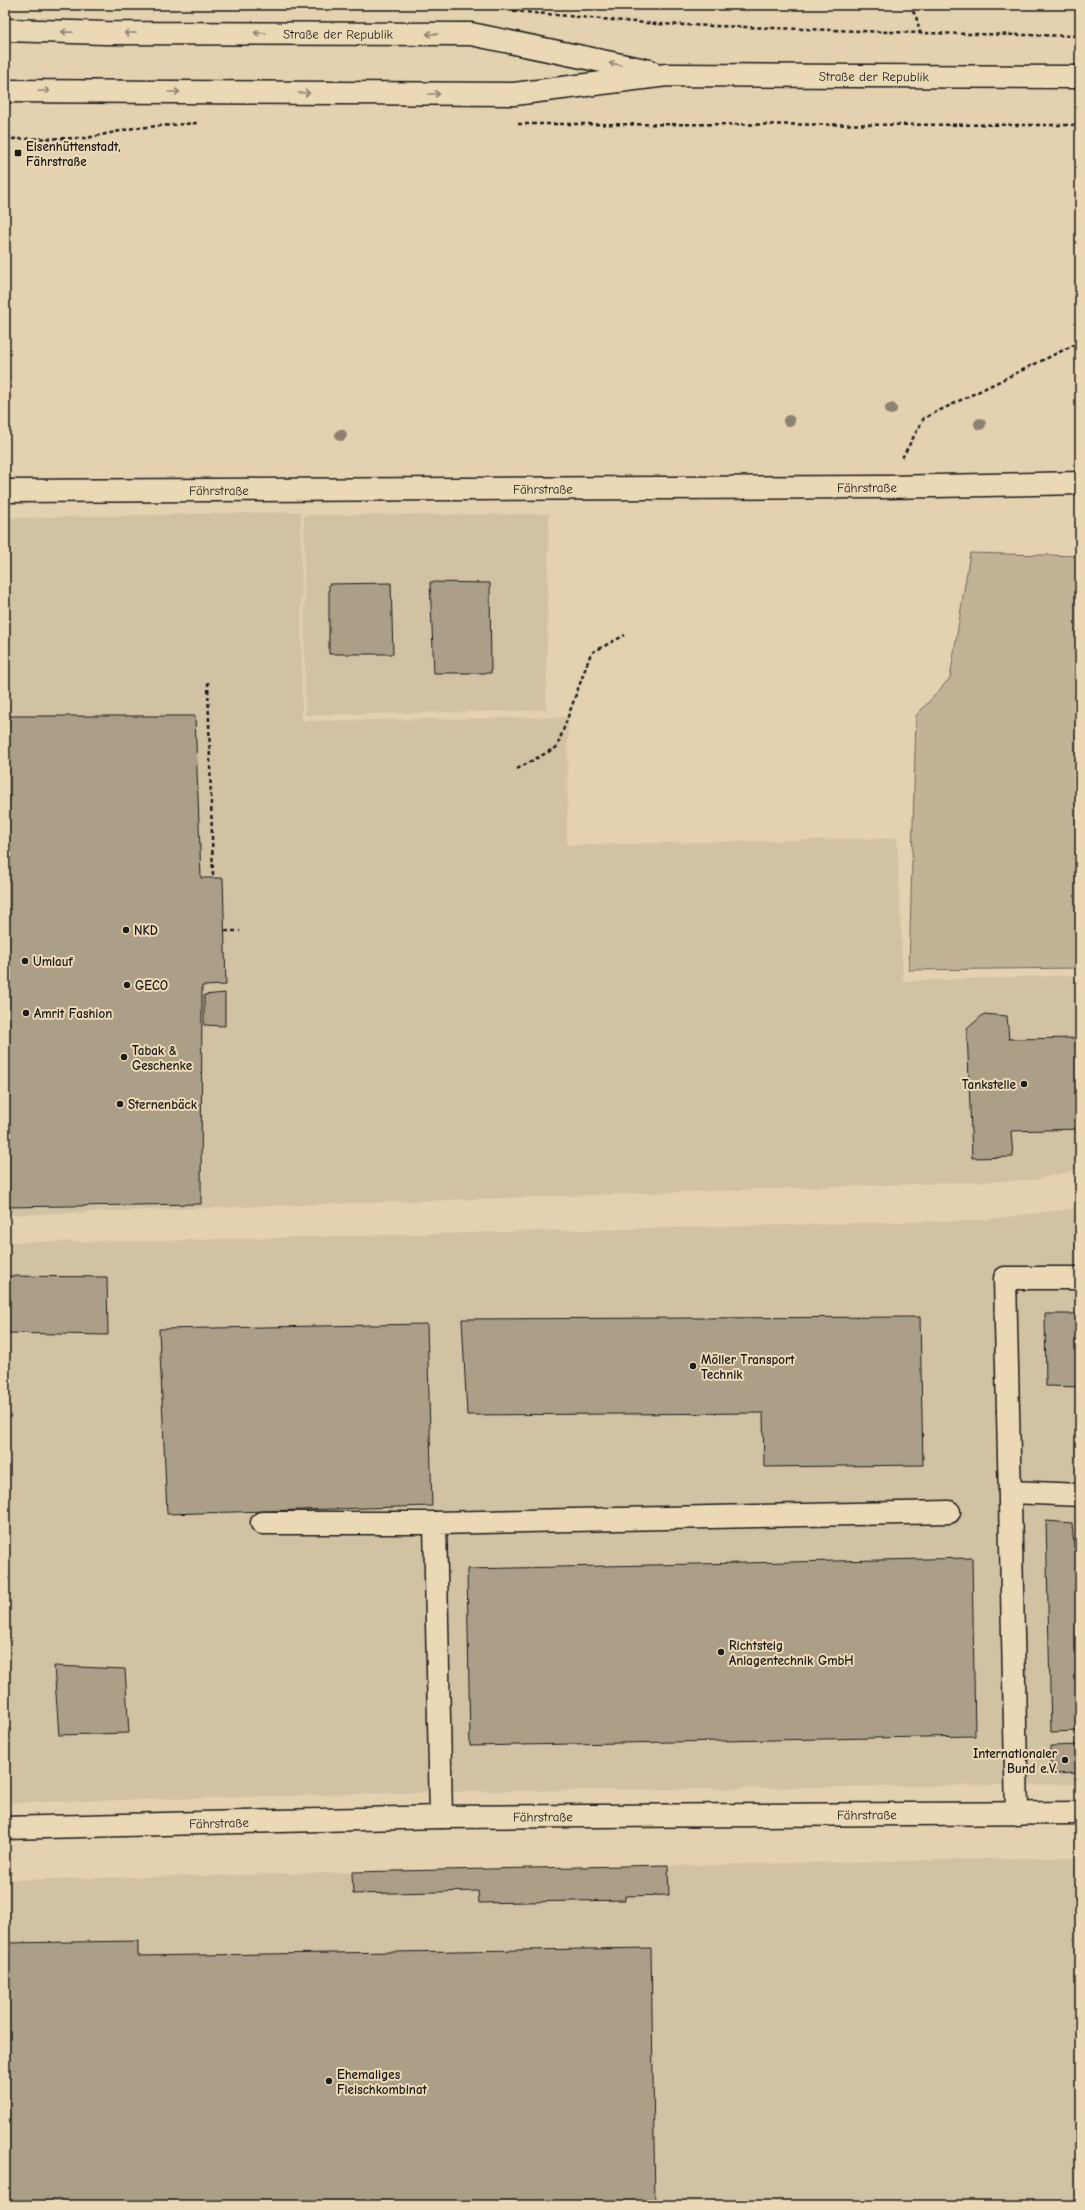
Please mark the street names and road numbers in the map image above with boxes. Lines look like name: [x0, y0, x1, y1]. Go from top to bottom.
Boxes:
street label: Straße der Republik: [283, 26, 394, 41]
street label: Straße der Republik: [819, 68, 930, 84]
street label: Fährstraße: [837, 479, 898, 495]
street label: Fährstraße: [513, 481, 573, 496]
street label: Fährstraße: [189, 482, 249, 498]
street label: Fährstraße: [837, 1807, 897, 1822]
street label: Fährstraße: [513, 1809, 573, 1824]
street label: Fährstraße: [189, 1814, 249, 1831]

